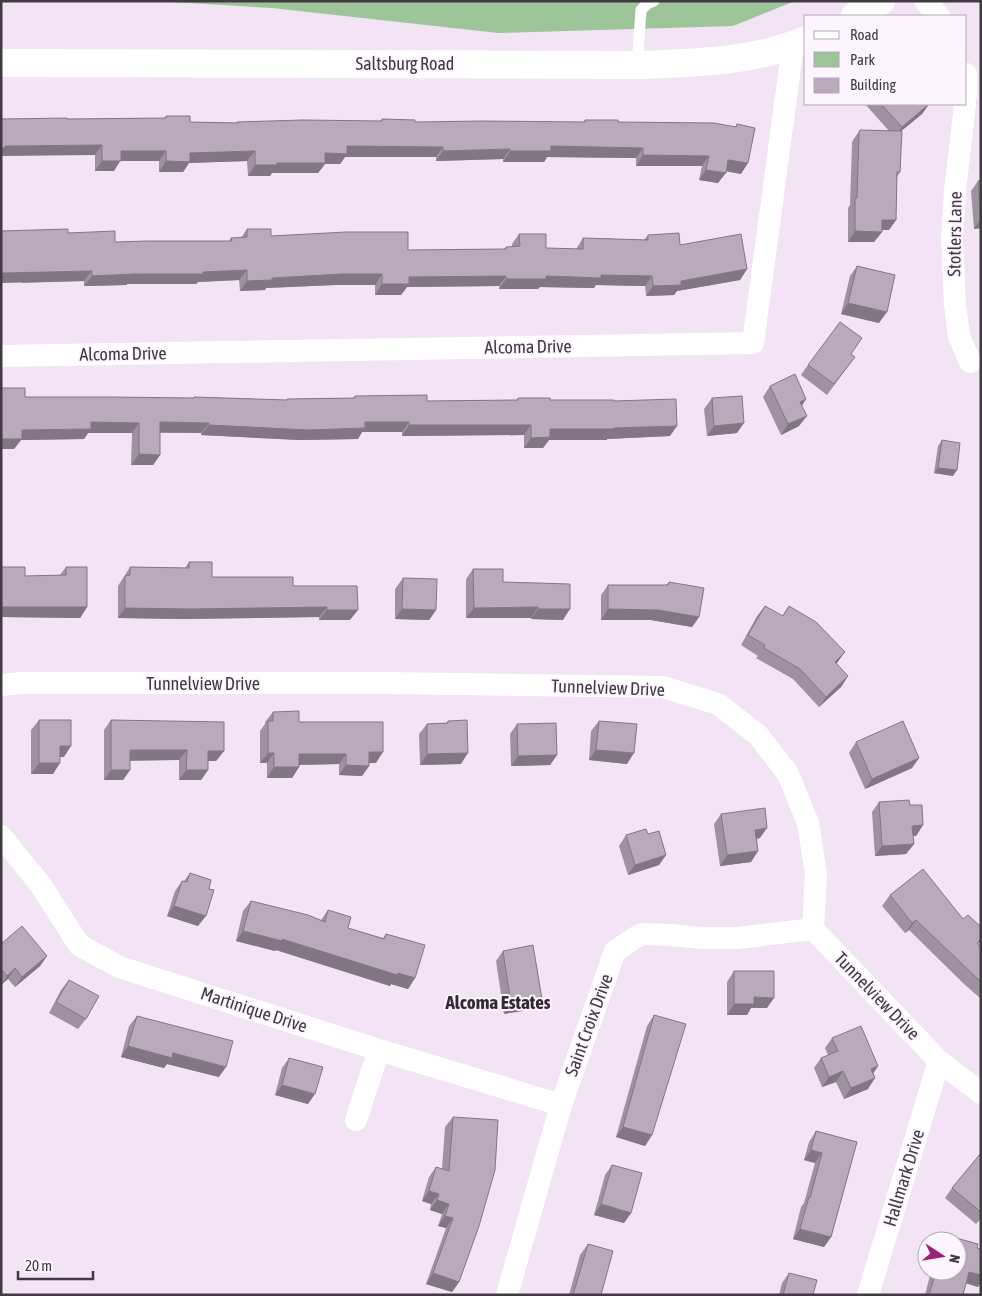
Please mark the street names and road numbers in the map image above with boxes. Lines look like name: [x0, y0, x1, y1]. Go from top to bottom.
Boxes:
street label: Saltsburg Road: [356, 53, 454, 74]
street label: Stotlers Lane: [943, 191, 966, 277]
street label: Alcoma Drive: [484, 335, 572, 358]
street label: Alcoma Drive: [79, 342, 167, 365]
street label: Tunnelview Drive: [146, 673, 260, 694]
street label: Tunnelview Drive: [551, 675, 665, 700]
street label: Tunnelview Drive: [830, 947, 924, 1044]
street label: Saint Croix Drive: [560, 971, 617, 1079]
street label: Martinique Drive: [198, 982, 310, 1037]
street label: Hallmark Drive: [879, 1127, 928, 1229]

